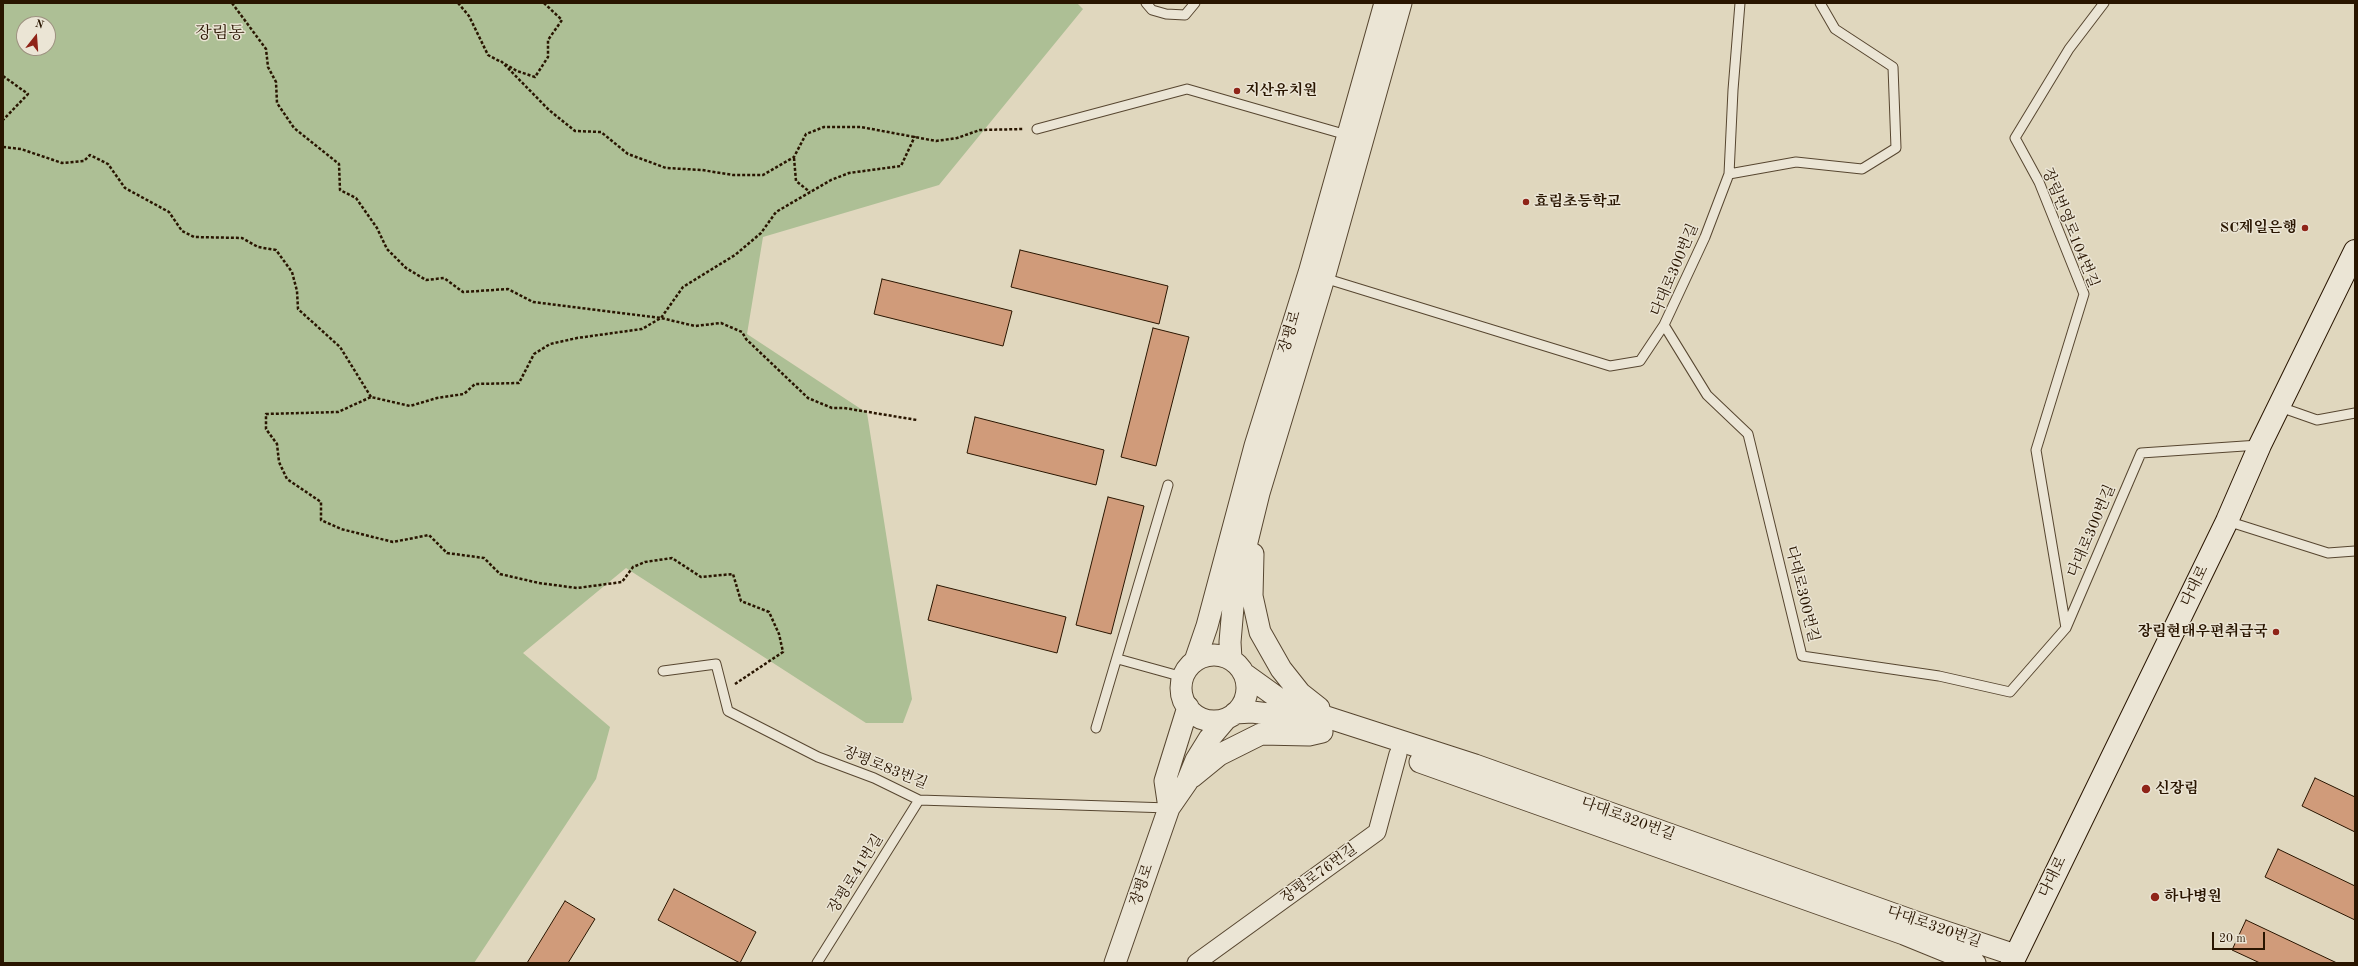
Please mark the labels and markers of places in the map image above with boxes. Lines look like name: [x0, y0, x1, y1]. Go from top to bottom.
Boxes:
place label: 지산유치원: [1245, 82, 1317, 100]
marker: 지산유치원: [1232, 86, 1242, 96]
place label: 효림초등학교: [1534, 193, 1621, 211]
marker: 효림초등학교: [1521, 197, 1531, 207]
place label: SC제일은행: [2220, 219, 2297, 237]
marker: SC제일은행: [2300, 223, 2310, 233]
place label: 장림현대우편취급국: [2138, 623, 2268, 641]
marker: 장림현대우편취급국: [2271, 627, 2281, 637]
place label: 신장림: [2155, 780, 2198, 798]
marker: 신장림: [2140, 783, 2152, 795]
place label: 하나병원: [2164, 888, 2222, 906]
marker: 하나병원: [2149, 891, 2161, 903]

